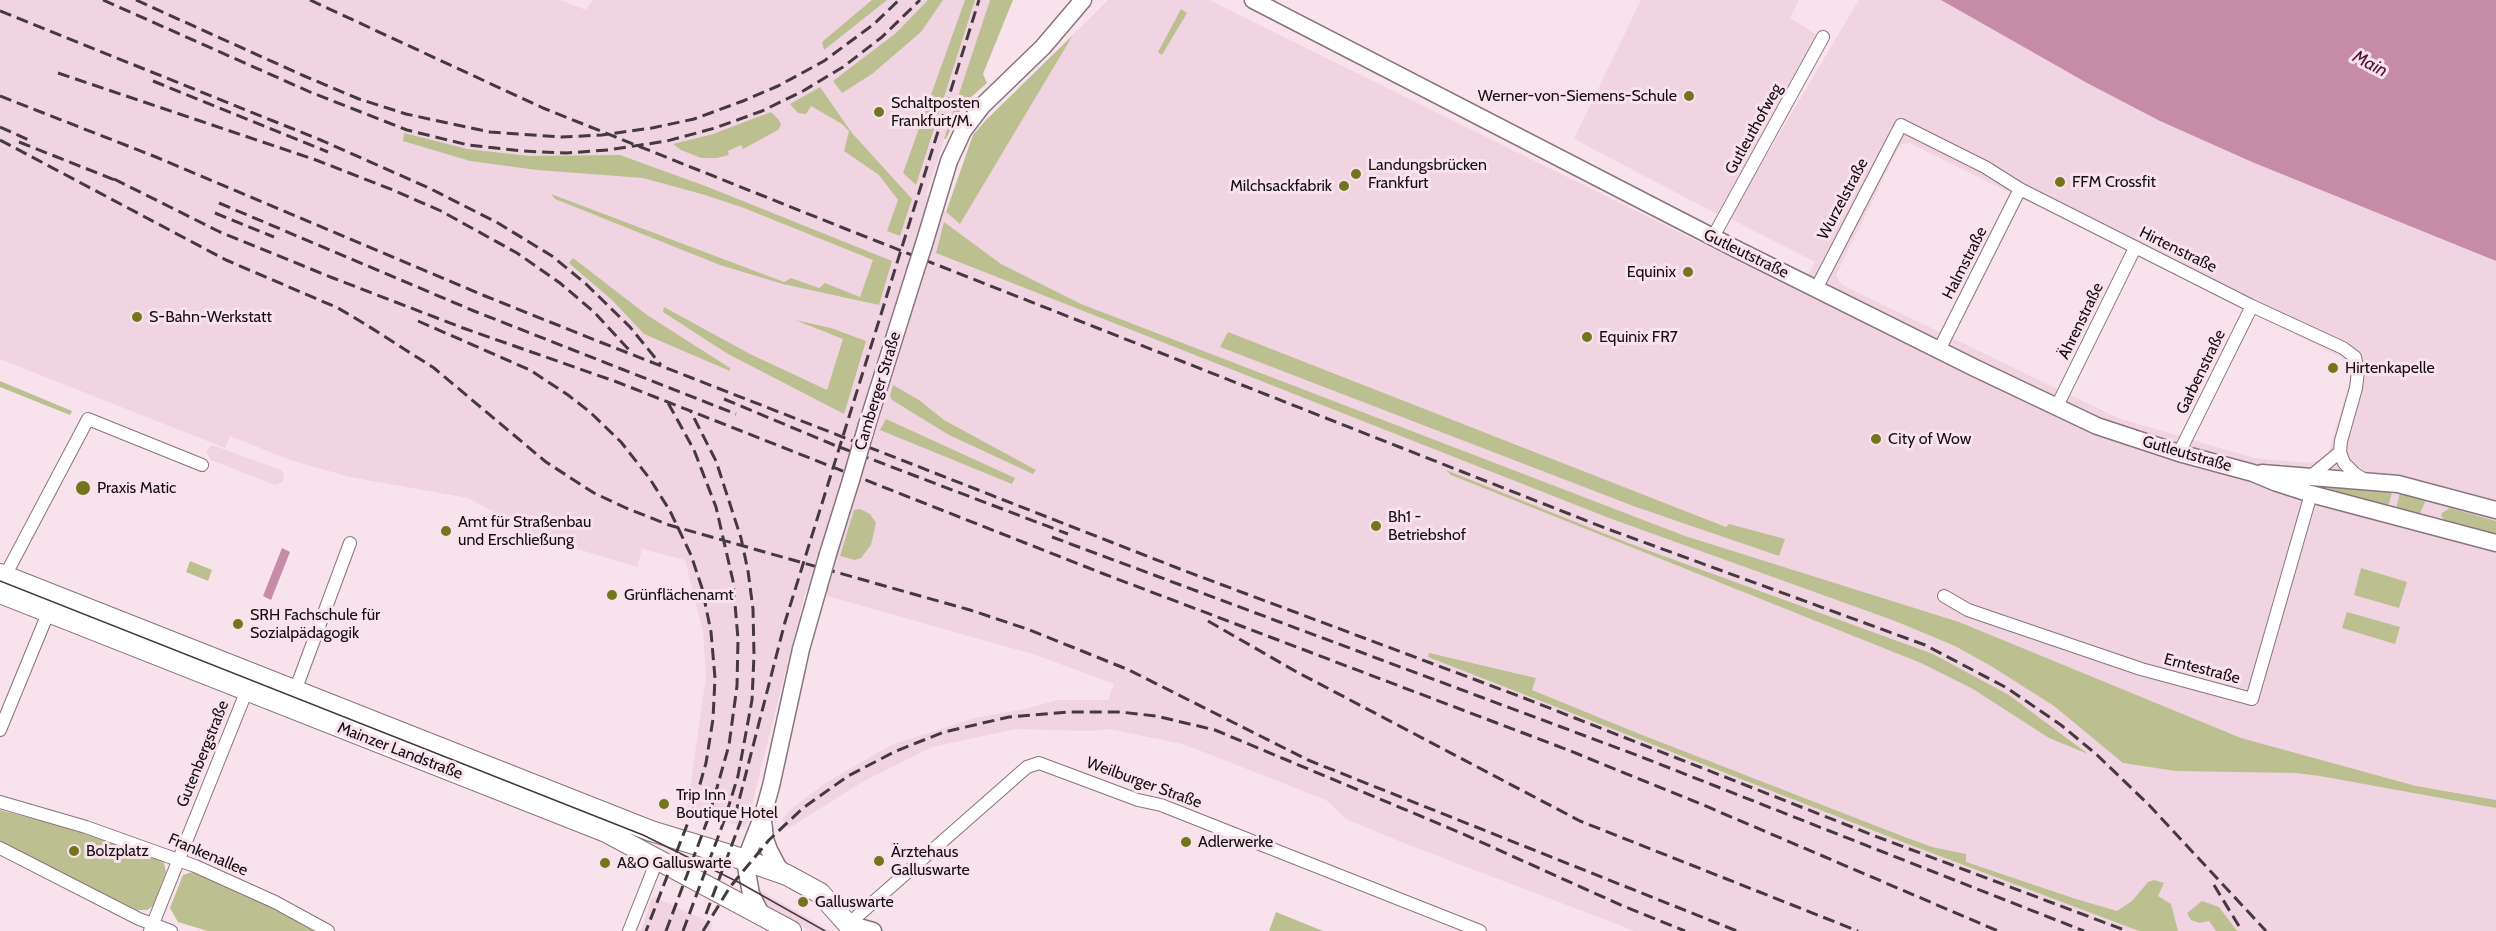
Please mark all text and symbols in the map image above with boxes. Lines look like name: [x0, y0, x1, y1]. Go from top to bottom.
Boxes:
water label: Main: [2349, 46, 2391, 82]
street label: Gutleuthofweg: [1721, 80, 1787, 178]
place label: Werner-von-Siemens-Schule: [1478, 86, 1677, 106]
marker: Werner-von-Siemens-Schule: [1682, 89, 1696, 103]
place label: Schaltposten Frankfurt/M.: [891, 93, 980, 131]
marker: Schaltposten Frankfurt/M.: [872, 105, 886, 119]
place label: Landungsbrücken Frankfurt: [1368, 155, 1487, 193]
street label: Wurzelstraße: [1814, 155, 1872, 243]
marker: Landungsbrücken Frankfurt: [1349, 167, 1363, 181]
place label: FFM Crossfit: [2072, 172, 2156, 192]
marker: FFM Crossfit: [2053, 175, 2067, 189]
place label: Milchsackfabrik: [1230, 176, 1332, 196]
marker: Milchsackfabrik: [1337, 179, 1351, 193]
street label: Hirtenstraße: [2136, 223, 2220, 277]
street label: Halmstraße: [1939, 224, 1991, 302]
street label: Gutleutstraße: [1700, 225, 1792, 283]
place label: Equinix: [1627, 262, 1676, 282]
marker: Equinix: [1681, 265, 1695, 279]
street label: Ährenstraße: [2054, 280, 2108, 362]
place label: S-Bahn-Werkstatt: [149, 307, 272, 327]
marker: S-Bahn-Werkstatt: [130, 310, 144, 324]
place label: Equinix FR7: [1599, 327, 1678, 347]
street label: Garbenstraße: [2172, 327, 2230, 417]
street label: Camberger Straße: [851, 329, 905, 453]
marker: Equinix FR7: [1580, 330, 1594, 344]
place label: Hirtenkapelle: [2345, 358, 2435, 378]
marker: Hirtenkapelle: [2326, 361, 2340, 375]
place label: City of Wow: [1888, 429, 1971, 449]
marker: City of Wow: [1869, 432, 1883, 446]
street label: Gutleutstraße: [2140, 432, 2234, 476]
place label: Praxis Matic: [97, 478, 176, 498]
marker: Praxis Matic: [74, 479, 92, 497]
place label: Bh1 - Betriebshof: [1388, 507, 1466, 545]
place label: Amt für Straßenbau und Erschließung: [458, 512, 591, 550]
marker: Bh1 - Betriebshof: [1369, 519, 1383, 533]
marker: Amt für Straßenbau und Erschließung: [439, 524, 453, 538]
place label: Grünflächenamt: [624, 585, 734, 605]
marker: Grünflächenamt: [605, 588, 619, 602]
place label: SRH Fachschule für Sozialpädagogik: [250, 605, 380, 643]
marker: SRH Fachschule für Sozialpädagogik: [231, 617, 245, 631]
street label: Erntestraße: [2162, 650, 2242, 688]
street label: Gutenbergstraße: [173, 698, 233, 810]
street label: Mainzer Landstraße: [335, 718, 465, 784]
street label: Weilburger Straße: [1084, 753, 1204, 813]
place label: Trip Inn Boutique Hotel: [676, 785, 778, 823]
marker: Trip Inn Boutique Hotel: [657, 797, 671, 811]
street label: Frankenallee: [165, 830, 251, 880]
place label: Adlerwerke: [1198, 832, 1273, 852]
marker: Adlerwerke: [1179, 835, 1193, 849]
place label: Bolzplatz: [86, 841, 149, 861]
place label: Ärztehaus Galluswarte: [891, 842, 970, 880]
marker: Bolzplatz: [67, 844, 81, 858]
place label: A&O Galluswarte: [617, 853, 731, 873]
marker: Ärztehaus Galluswarte: [872, 854, 886, 868]
marker: A&O Galluswarte: [598, 856, 612, 870]
place label: Galluswarte: [815, 892, 894, 912]
marker: Galluswarte: [796, 895, 810, 909]

